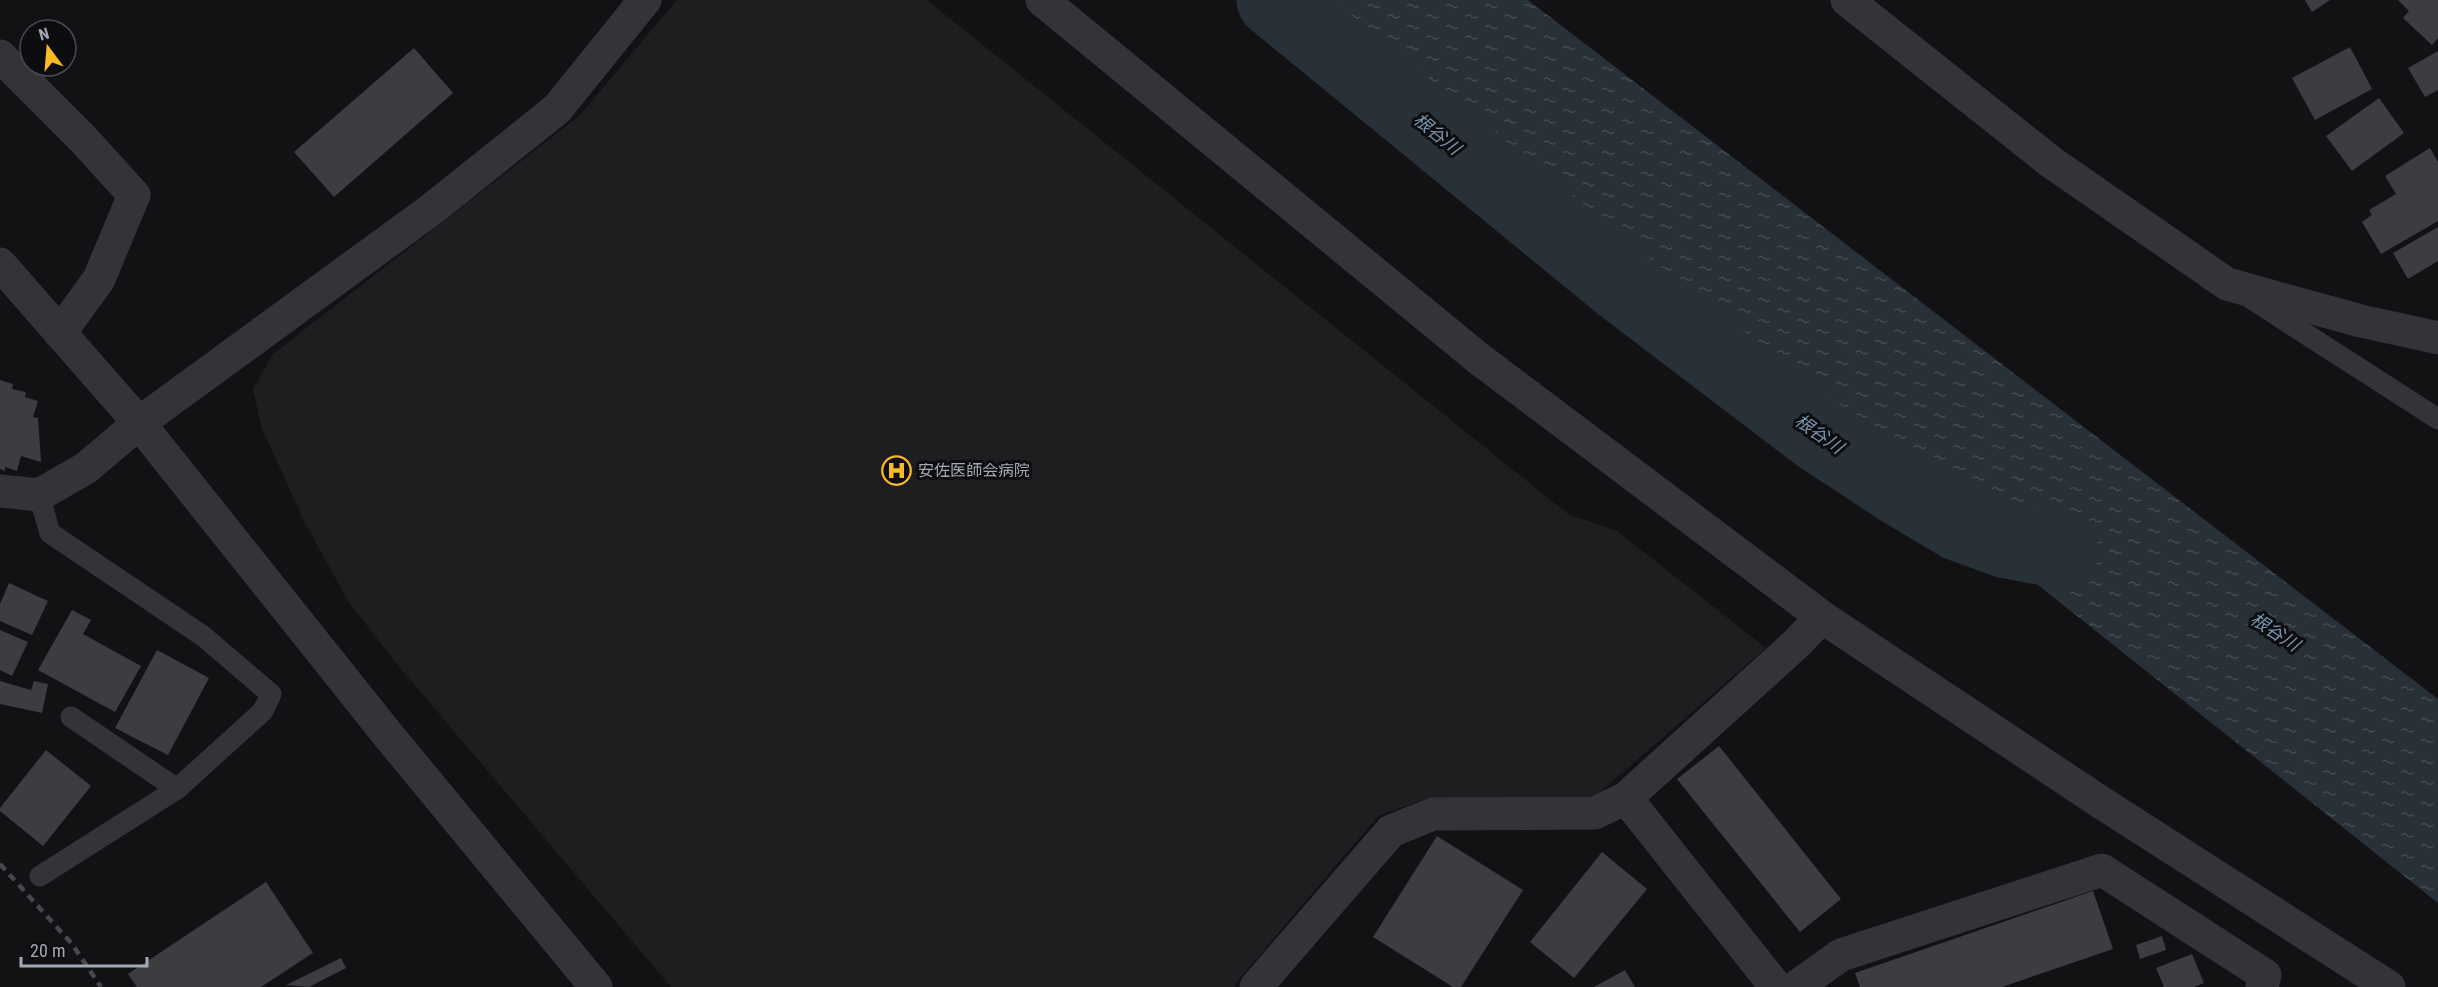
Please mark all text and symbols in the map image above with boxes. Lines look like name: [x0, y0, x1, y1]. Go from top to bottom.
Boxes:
north arrow: [18, 18, 78, 78]
text: N: [37, 24, 51, 45]
water label: 根谷川: [1410, 108, 1466, 160]
water label: 根谷川: [1791, 410, 1849, 459]
hospital icon: 安佐医師会病院: [881, 454, 913, 486]
place label: 安佐医師会病院: [918, 461, 1030, 480]
water label: 根谷川: [2247, 608, 2305, 656]
scale bar: [21, 930, 147, 968]
text: 20 m: [30, 940, 65, 961]

